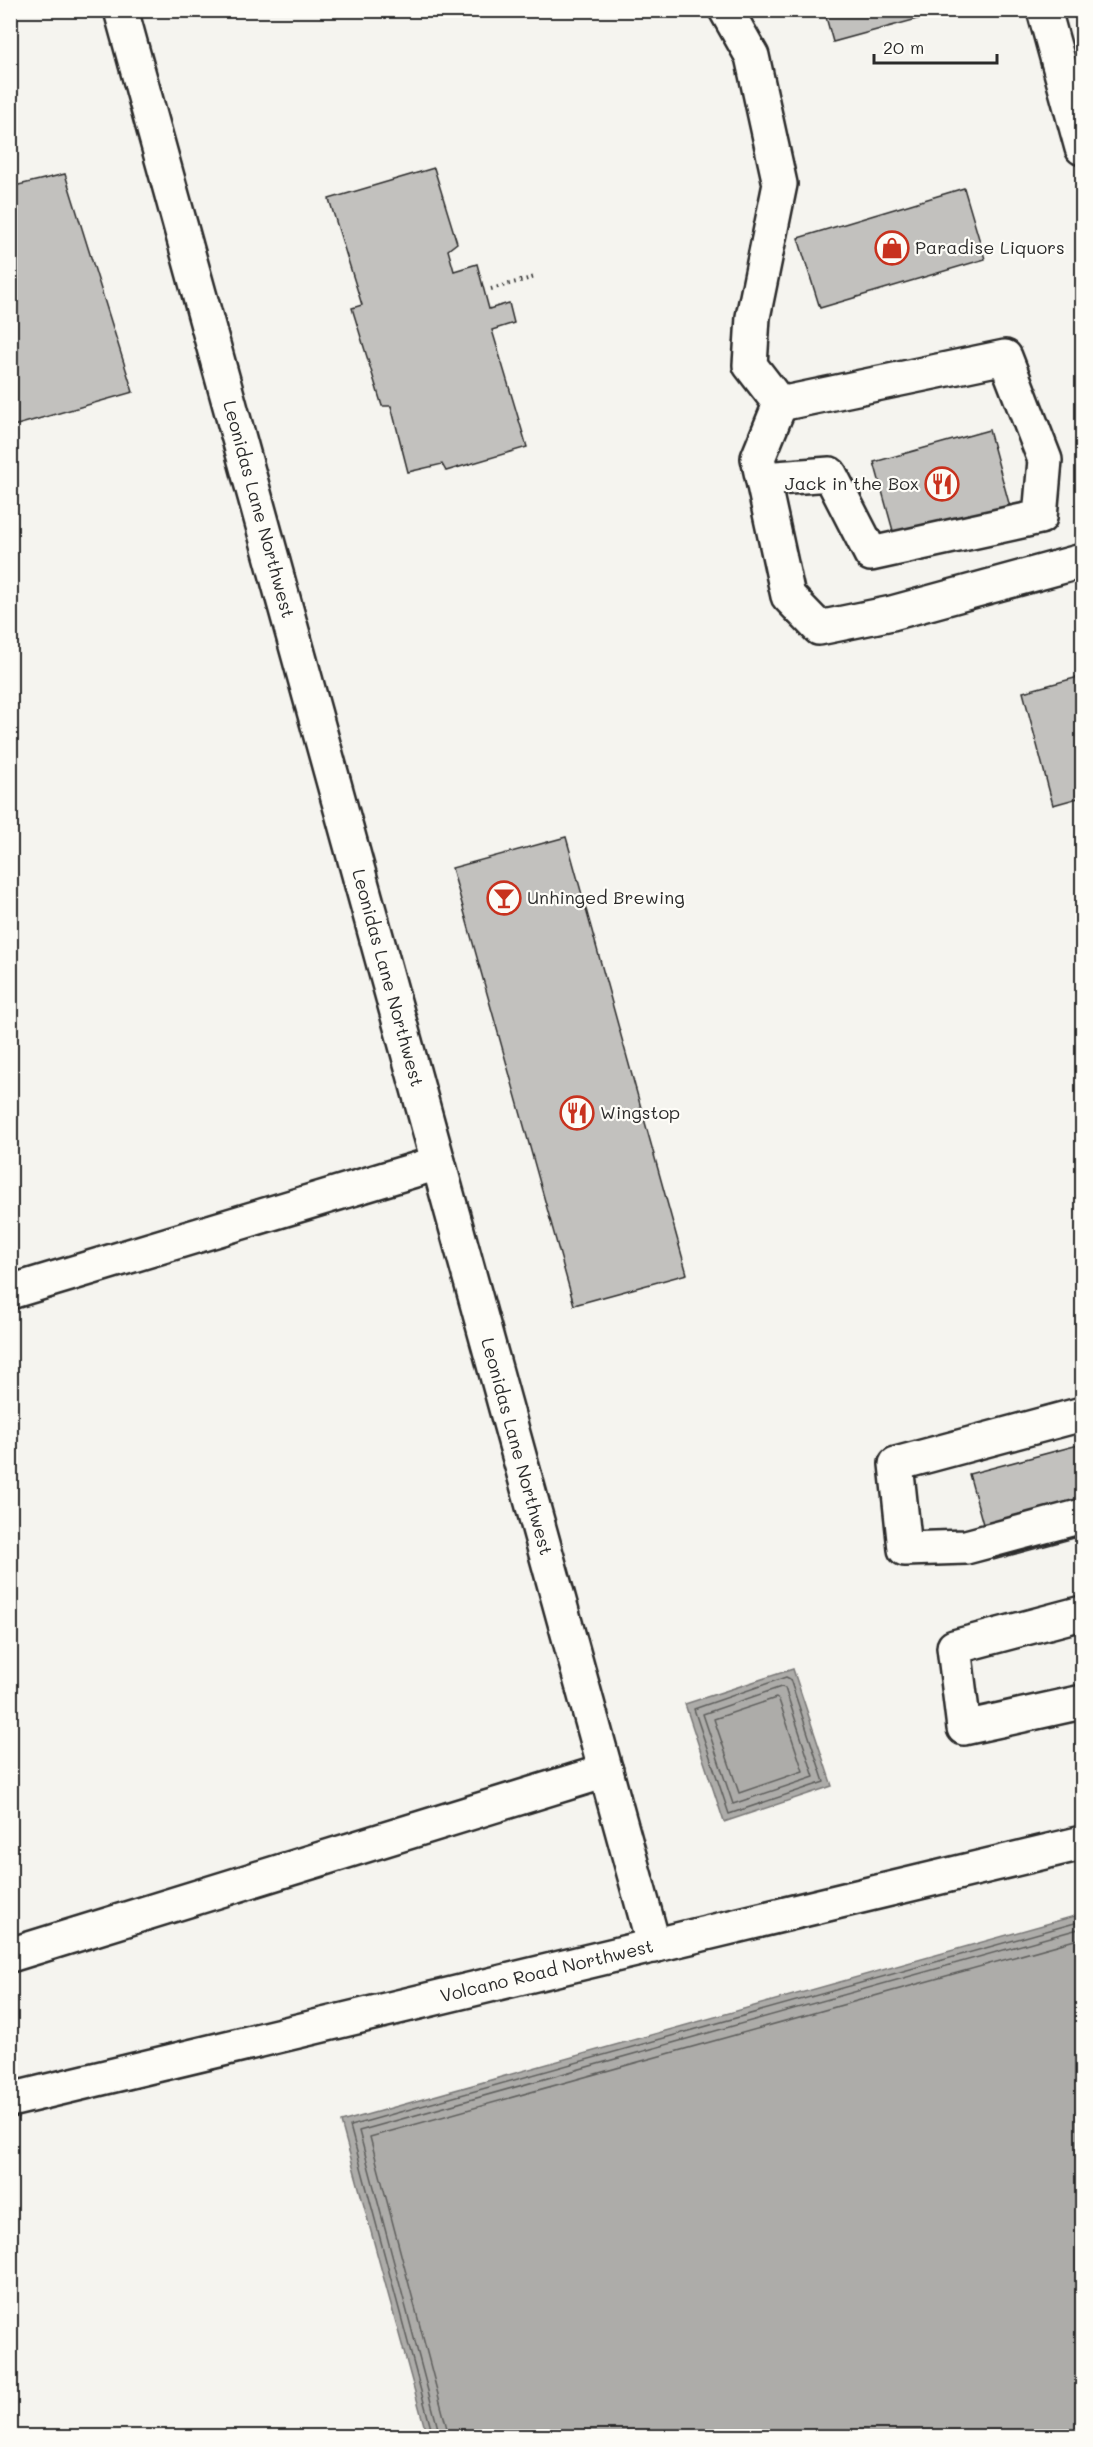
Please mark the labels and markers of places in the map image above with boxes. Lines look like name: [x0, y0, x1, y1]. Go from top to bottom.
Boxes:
shop icon: Paradise Liquors: [874, 230, 910, 266]
place label: Paradise Liquors: [915, 235, 1065, 259]
restaurant icon: Jack in the Box: [924, 466, 960, 502]
place label: Jack in the Box: [785, 471, 919, 495]
bar icon: Unhinged Brewing: [486, 880, 522, 916]
place label: Unhinged Brewing: [527, 885, 685, 909]
restaurant icon: Wingstop: [559, 1095, 595, 1131]
place label: Wingstop: [600, 1100, 680, 1124]

